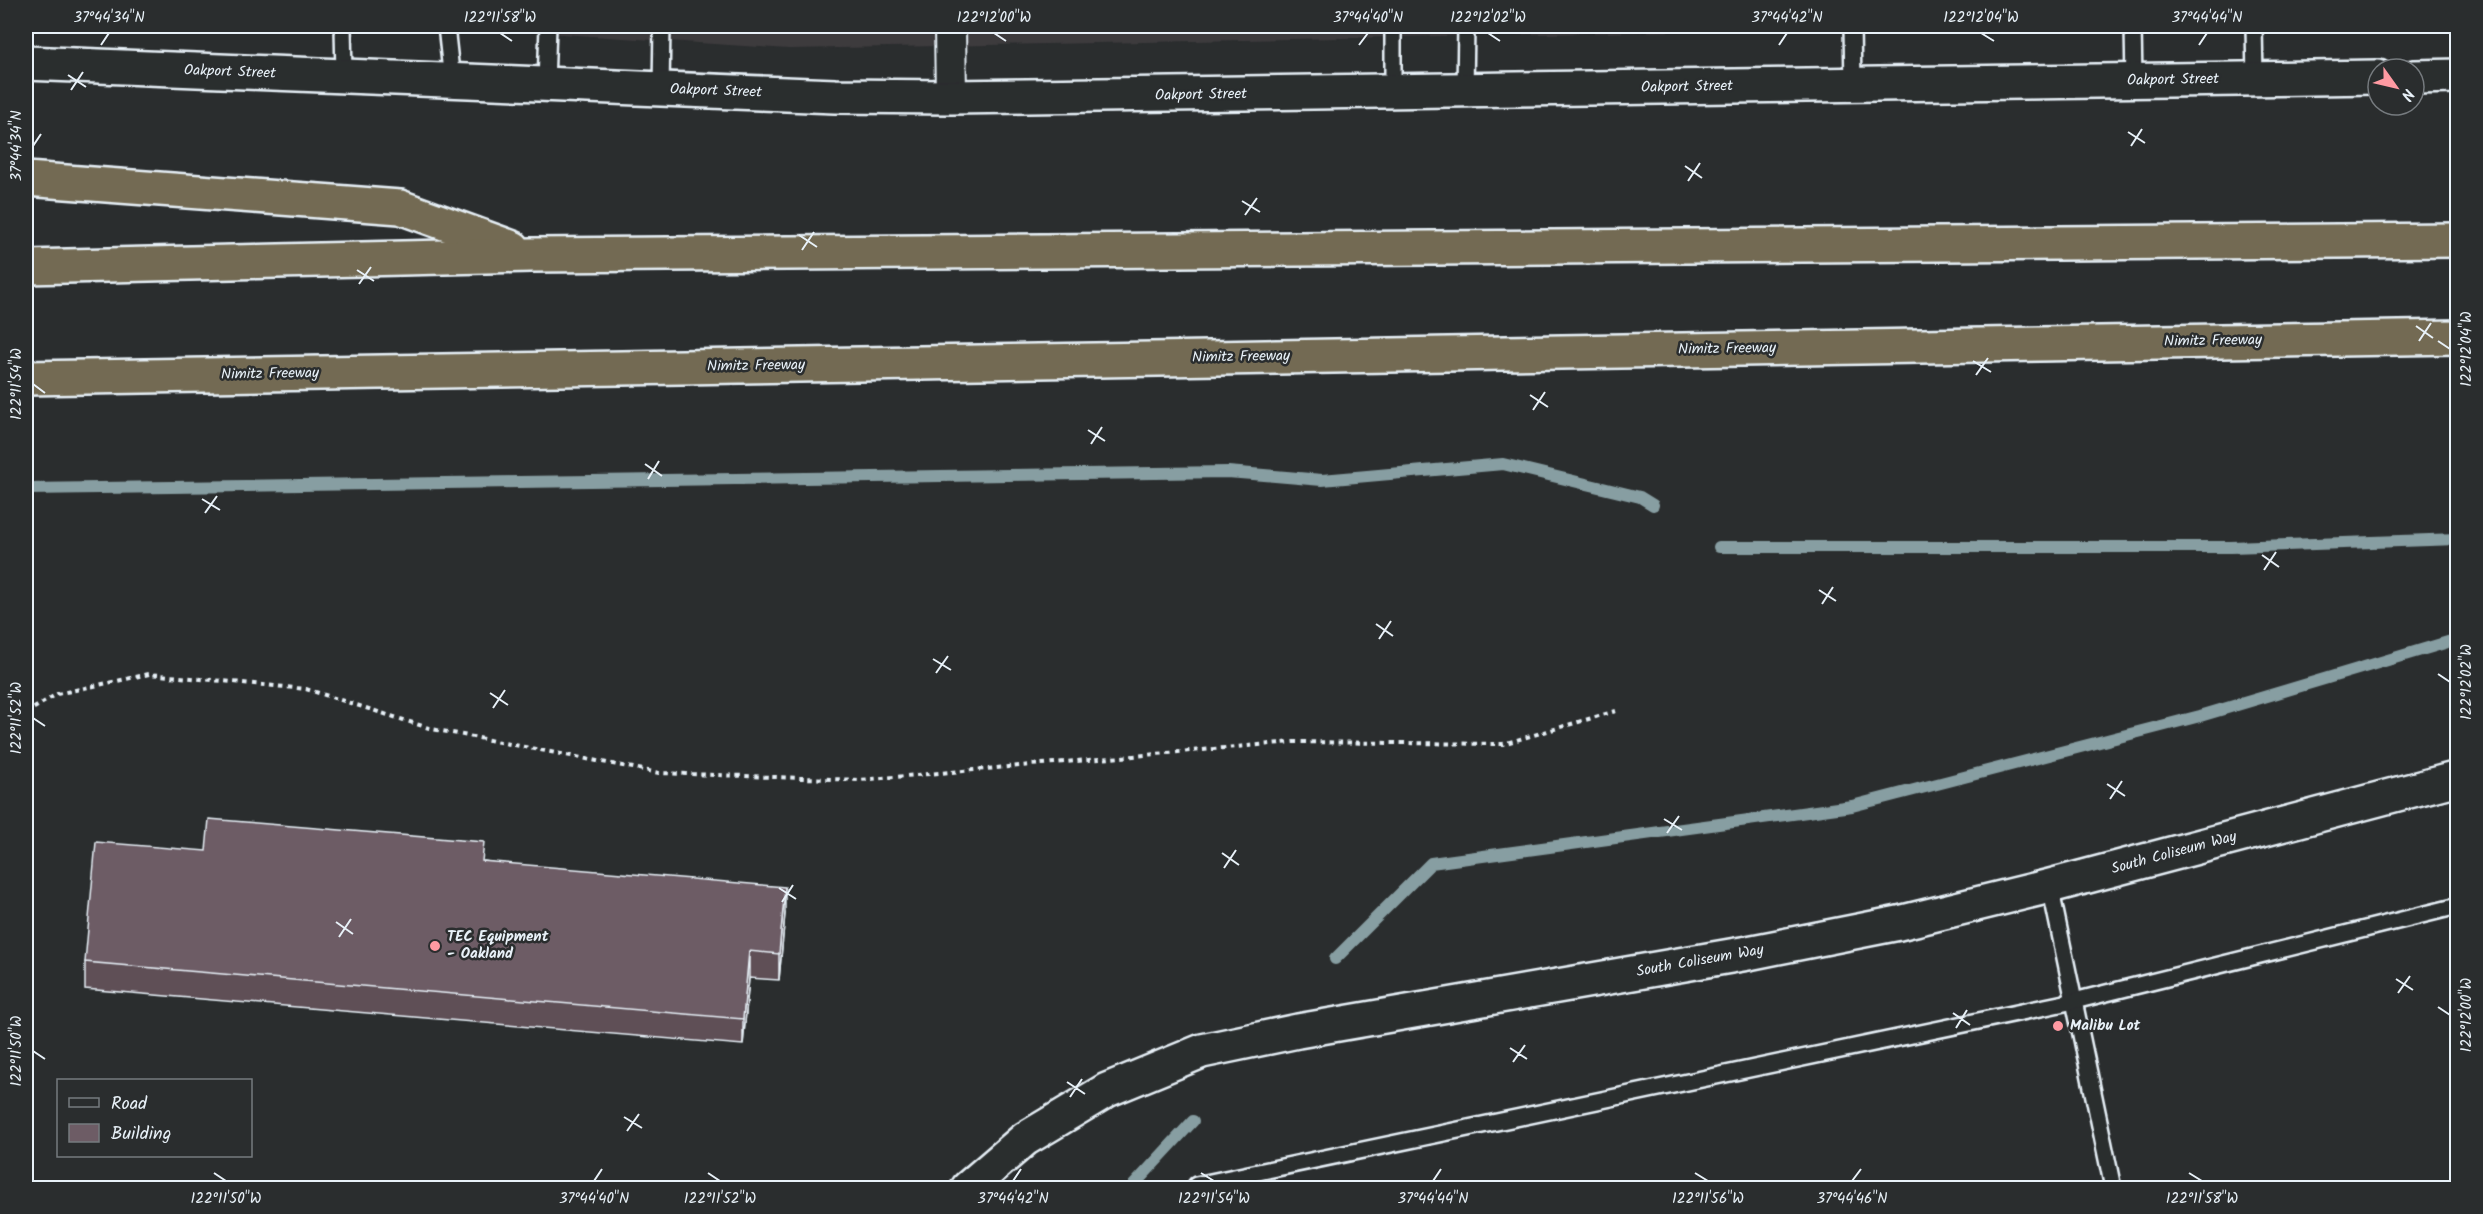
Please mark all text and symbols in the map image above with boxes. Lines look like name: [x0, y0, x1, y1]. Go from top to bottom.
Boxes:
text: 37°44'34"N: [73, 6, 145, 30]
text: 122°11'58"W: [464, 6, 537, 30]
text: 122°12'00"W: [957, 6, 1032, 30]
text: 37°44'40"N: [1333, 6, 1403, 30]
text: 122°12'02"W: [1450, 6, 1526, 30]
text: 37°44'42"N: [1751, 6, 1823, 30]
text: 122°12'04"W: [1943, 6, 2019, 30]
text: 37°44'44"N: [2172, 6, 2242, 30]
north arrow: [2366, 57, 2426, 117]
street label: Oakport Street: [184, 58, 277, 86]
street label: Oakport Street: [2127, 67, 2219, 93]
street label: Oakport Street: [1641, 74, 1733, 100]
street label: Oakport Street: [670, 77, 763, 105]
street label: Oakport Street: [1155, 82, 1247, 108]
text: N: [2394, 83, 2420, 106]
text: 37°44'34"N: [5, 110, 29, 182]
text: 122°12'04"W: [2455, 311, 2479, 387]
street label: Nimitz Freeway: [2164, 328, 2263, 354]
street label: Nimitz Freeway: [1678, 336, 1777, 362]
street label: Nimitz Freeway: [1192, 344, 1291, 370]
text: 122°11'54"W: [5, 348, 29, 420]
street label: Nimitz Freeway: [707, 353, 806, 379]
street label: Nimitz Freeway: [221, 361, 320, 387]
text: 122°12'02"W: [2455, 644, 2479, 720]
text: 122°11'52"W: [5, 682, 29, 754]
street label: South Coliseum Way: [2109, 824, 2240, 881]
place label: TEC Equipment - Oakland: [447, 925, 549, 966]
street label: South Coliseum Way: [1634, 938, 1767, 984]
marker: TEC Equipment - Oakland: [428, 939, 442, 953]
text: 122°12'00"W: [2455, 977, 2479, 1052]
place label: Malibu Lot: [2070, 1014, 2140, 1038]
text: 122°11'50"W: [5, 1015, 29, 1087]
marker: Malibu Lot: [2051, 1019, 2065, 1033]
legend: [57, 1079, 252, 1157]
text: Road: [111, 1090, 148, 1119]
text: Building: [111, 1120, 171, 1149]
text: 122°11'50"W: [190, 1187, 262, 1211]
text: 37°44'40"N: [559, 1187, 629, 1211]
text: 122°11'52"W: [684, 1187, 756, 1211]
text: 37°44'42"N: [977, 1187, 1049, 1211]
text: 122°11'54"W: [1178, 1187, 1250, 1211]
text: 37°44'44"N: [1398, 1187, 1468, 1211]
text: 122°11'56"W: [1672, 1187, 1744, 1211]
text: 37°44'46"N: [1817, 1187, 1888, 1211]
text: 122°11'58"W: [2166, 1187, 2239, 1211]

